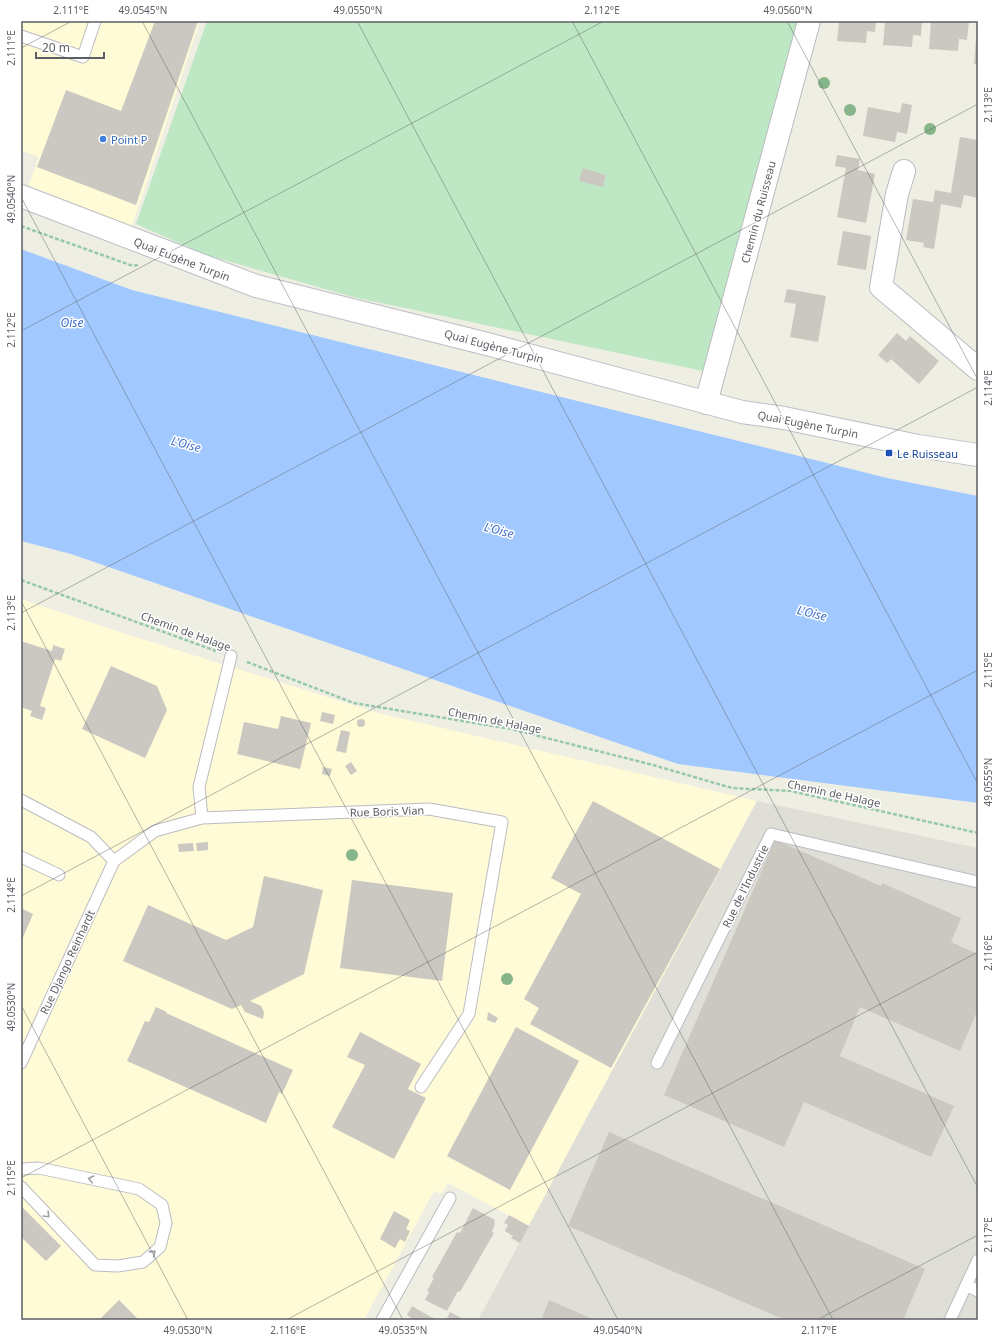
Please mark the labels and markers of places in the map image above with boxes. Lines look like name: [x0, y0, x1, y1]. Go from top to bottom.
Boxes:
place label: Point P: [111, 132, 148, 147]
marker: Point P: [98, 134, 108, 144]
place label: Le Ruisseau: [897, 446, 958, 461]
marker: Le Ruisseau: [884, 448, 894, 458]

